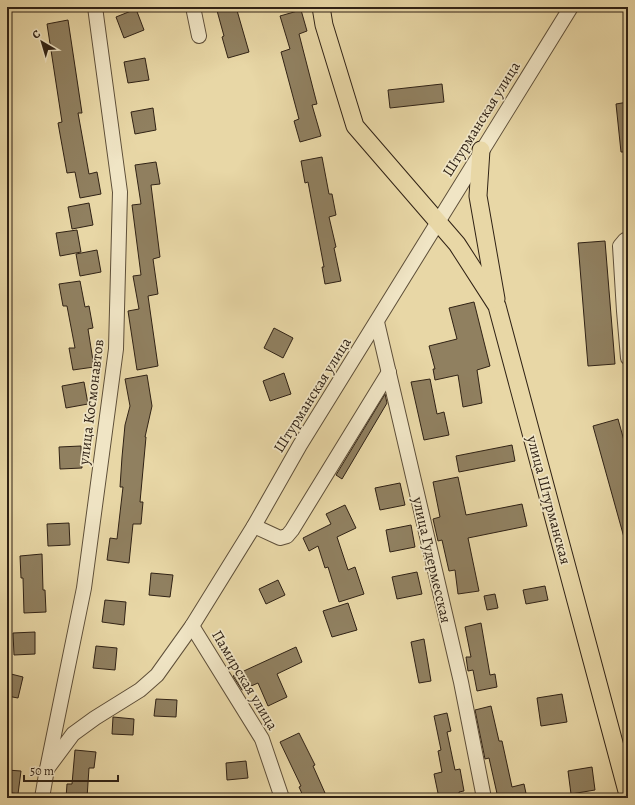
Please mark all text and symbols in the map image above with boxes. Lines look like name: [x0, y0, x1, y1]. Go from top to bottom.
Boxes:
north arrow: [22, 22, 62, 62]
text: С: [29, 26, 44, 43]
street label: Штурманская улица: [437, 57, 525, 180]
street label: Штурманская улица: [268, 333, 356, 456]
street label: улица Космонавтов: [73, 338, 109, 467]
street label: улица Штурманская: [522, 432, 576, 567]
street label: улица Гудермесская: [408, 494, 456, 625]
street label: Памирская улица: [207, 626, 283, 734]
scale bar: [24, 757, 118, 783]
text: 50 m: [30, 763, 54, 779]

